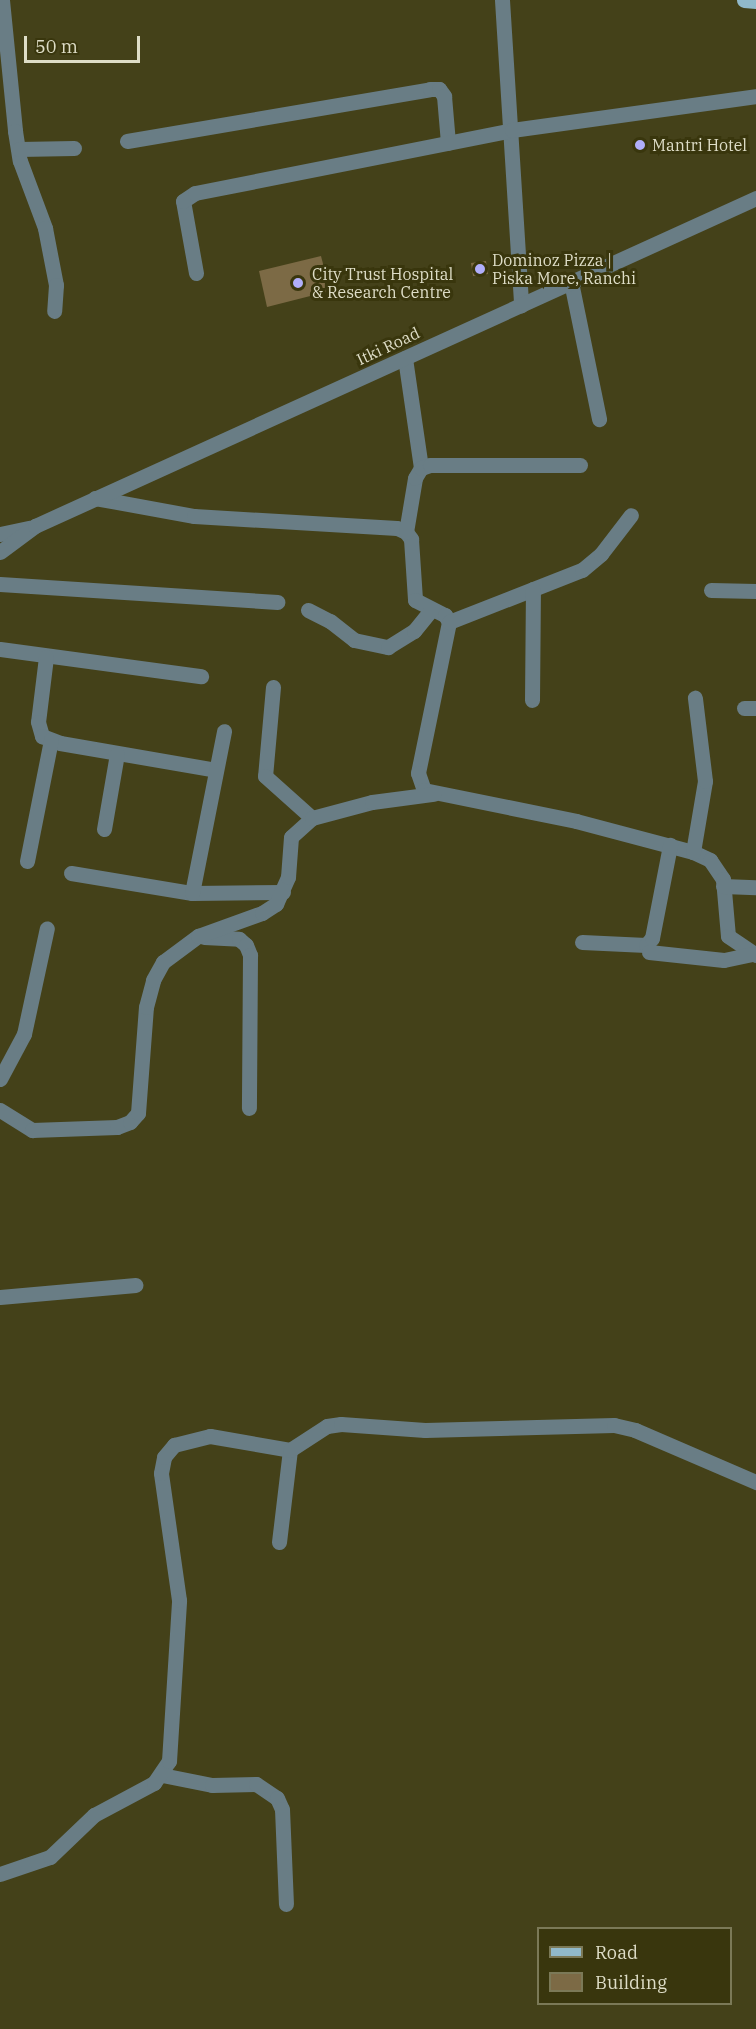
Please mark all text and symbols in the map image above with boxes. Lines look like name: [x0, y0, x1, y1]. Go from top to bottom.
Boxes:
scale bar: [27, 24, 142, 62]
text: 50 m: [35, 35, 78, 58]
place label: Mantri Hotel: [652, 135, 747, 155]
marker: Mantri Hotel: [633, 138, 647, 152]
place label: Dominoz Pizza | Piska More, Ranchi: [492, 250, 636, 288]
marker: Dominoz Pizza | Piska More, Ranchi: [473, 262, 487, 276]
place label: City Trust Hospital & Research Centre: [312, 264, 453, 302]
marker: City Trust Hospital & Research Centre: [289, 274, 307, 292]
street label: Itki Road: [353, 323, 423, 369]
legend: [537, 1927, 732, 2005]
text: Road: [595, 1941, 638, 1964]
text: Building: [595, 1971, 667, 1994]

